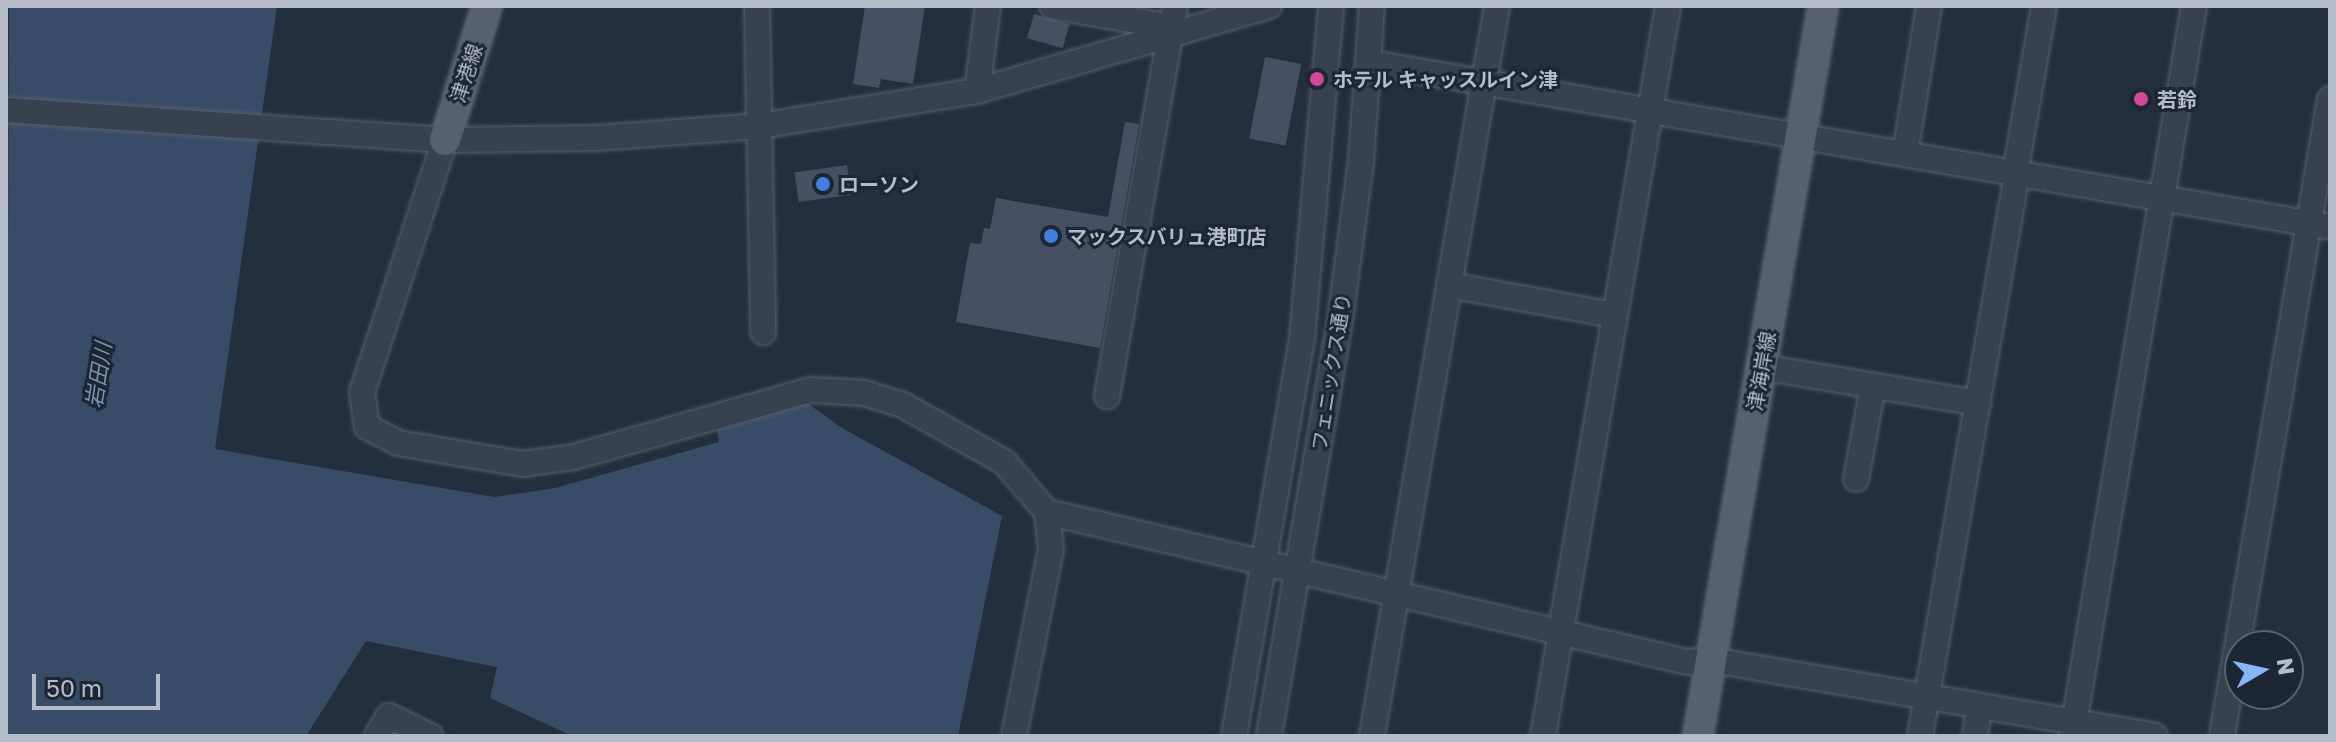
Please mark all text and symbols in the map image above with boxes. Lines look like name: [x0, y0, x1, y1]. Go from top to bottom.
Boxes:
street label: 津港線: [445, 41, 487, 105]
place label: ホテル キャッスルイン津: [1333, 67, 1558, 91]
marker: ホテル キャッスルイン津: [1308, 70, 1326, 88]
place label: 若鈴: [2157, 87, 2197, 111]
marker: 若鈴: [2132, 90, 2150, 108]
place label: ローソン: [839, 172, 919, 196]
marker: ローソン: [814, 175, 832, 193]
place label: マックスバリュ港町店: [1067, 224, 1267, 248]
marker: マックスバリュ港町店: [1042, 227, 1060, 245]
street label: フェニックス通り: [1307, 291, 1355, 453]
street label: 津海岸線: [1742, 330, 1780, 412]
water label: 岩田川: [80, 340, 116, 410]
north arrow: [2224, 630, 2304, 710]
text: N: [2272, 656, 2301, 677]
scale bar: [36, 658, 164, 708]
text: 50 m: [46, 673, 102, 702]

